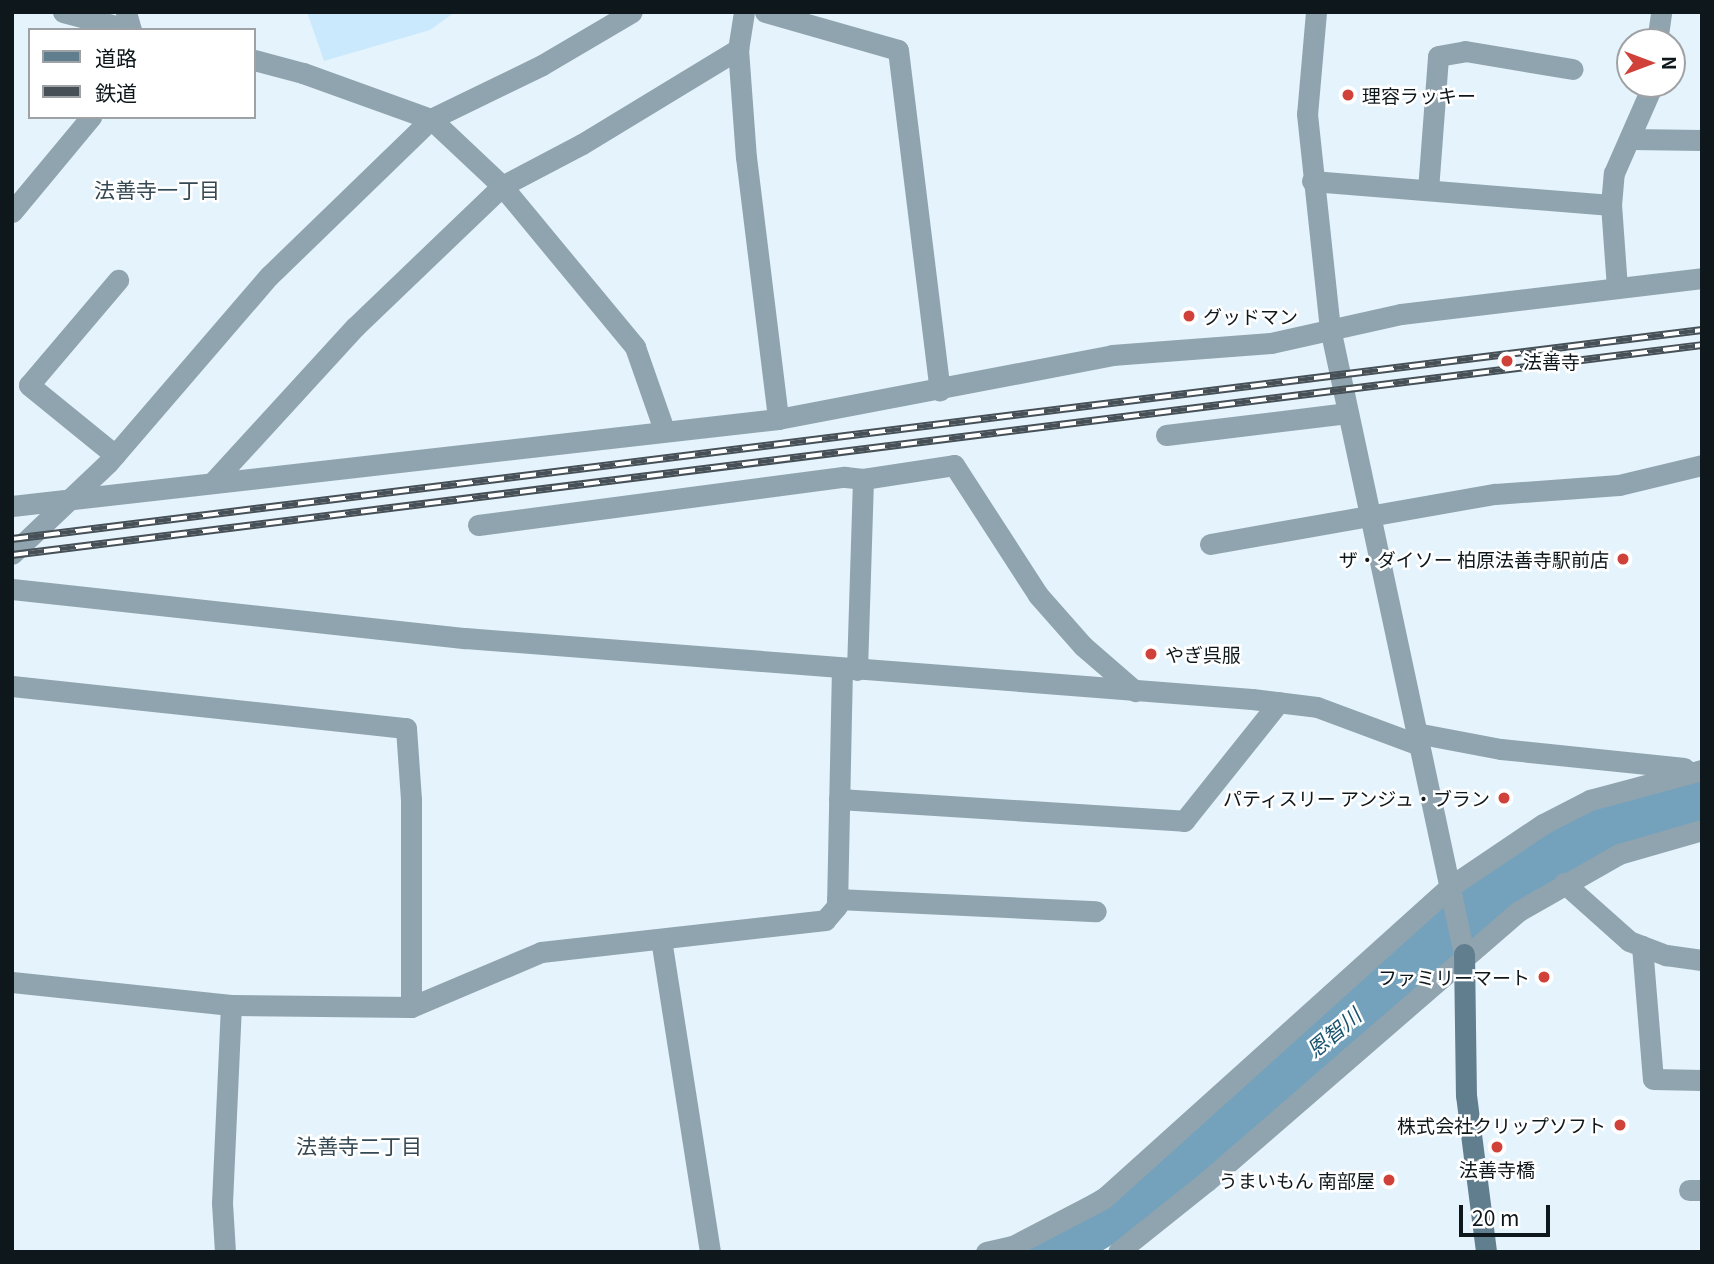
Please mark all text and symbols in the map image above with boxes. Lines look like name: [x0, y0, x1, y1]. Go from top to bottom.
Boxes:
legend: [28, 28, 256, 119]
north arrow: [1616, 28, 1686, 98]
text: 道路: [95, 42, 137, 72]
text: N: [1657, 56, 1684, 70]
text: 鉄道: [95, 77, 137, 107]
place label: 理容ラッキー: [1362, 84, 1476, 106]
marker: 理容ラッキー: [1340, 87, 1356, 103]
district label: 法善寺一丁目: [94, 176, 220, 202]
place label: グッドマン: [1203, 305, 1298, 327]
marker: グッドマン: [1181, 308, 1197, 324]
place label: 法善寺: [1523, 350, 1580, 372]
marker: 法善寺: [1497, 351, 1517, 371]
place label: ザ・ダイソー 柏原法善寺駅前店: [1339, 548, 1609, 570]
marker: ザ・ダイソー 柏原法善寺駅前店: [1615, 551, 1631, 567]
place label: やぎ呉服: [1165, 643, 1241, 665]
marker: やぎ呉服: [1143, 646, 1159, 662]
place label: パティスリー アンジュ・ブラン: [1220, 787, 1490, 809]
marker: パティスリー アンジュ・ブラン: [1496, 790, 1512, 806]
place label: ファミリーマート: [1378, 966, 1530, 988]
marker: ファミリーマート: [1536, 969, 1552, 985]
water label: 恩智川: [1301, 1002, 1365, 1062]
place label: 株式会社クリップソフト: [1397, 1114, 1606, 1136]
marker: 株式会社クリップソフト: [1612, 1117, 1628, 1133]
district label: 法善寺二丁目: [296, 1132, 422, 1158]
marker: 法善寺橋: [1489, 1139, 1505, 1155]
place label: 法善寺橋: [1459, 1158, 1535, 1180]
place label: うまいもん 南部屋: [1219, 1169, 1375, 1191]
marker: うまいもん 南部屋: [1381, 1172, 1397, 1188]
scale bar: [1462, 1190, 1553, 1234]
text: 20 m: [1472, 1202, 1519, 1232]

